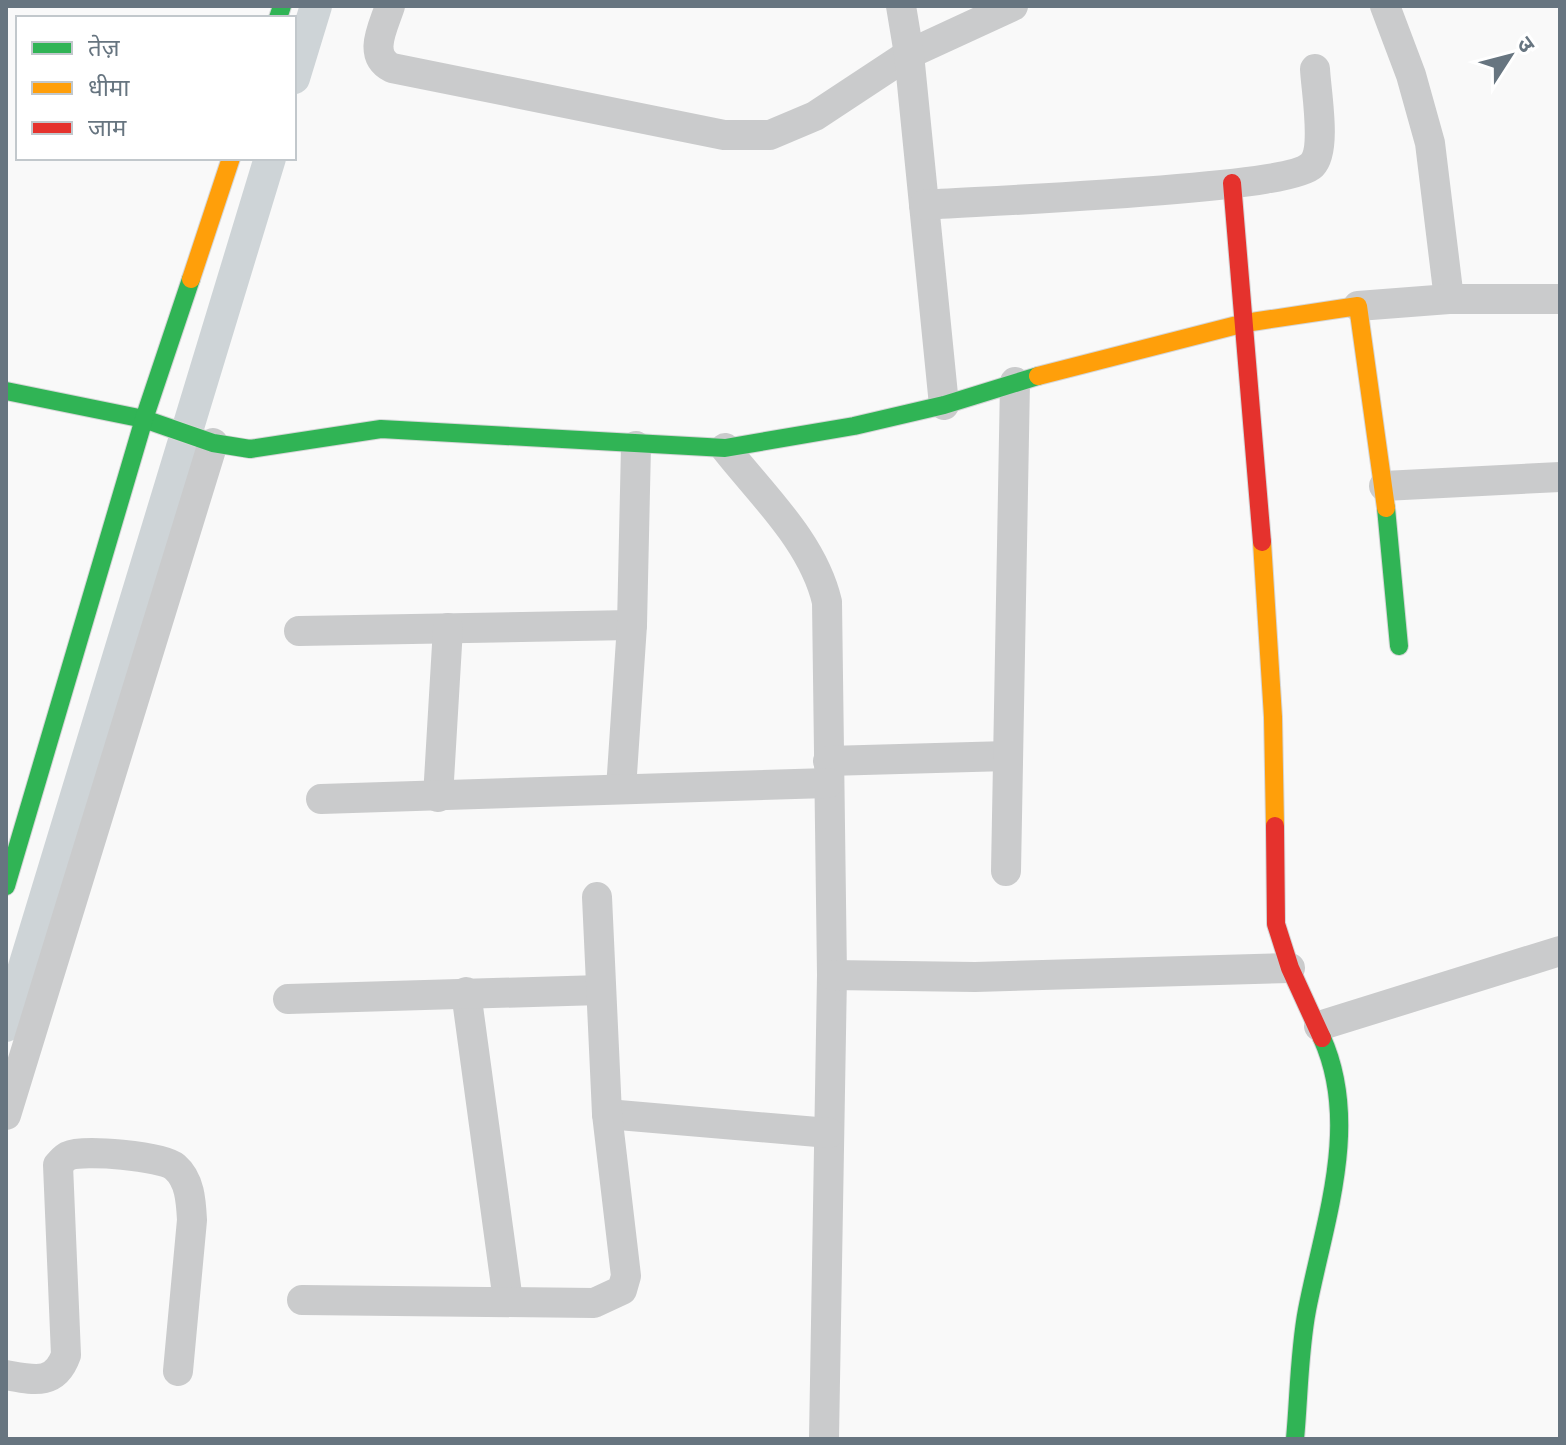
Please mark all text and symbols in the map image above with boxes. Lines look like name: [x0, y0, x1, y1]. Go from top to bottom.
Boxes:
legend: [16, 16, 296, 160]
north arrow: [1470, 16, 1550, 96]
text: उ: [1512, 31, 1542, 58]
text: तेज़: [88, 32, 121, 61]
text: धीमा: [88, 72, 130, 101]
text: जाम: [88, 112, 127, 141]

